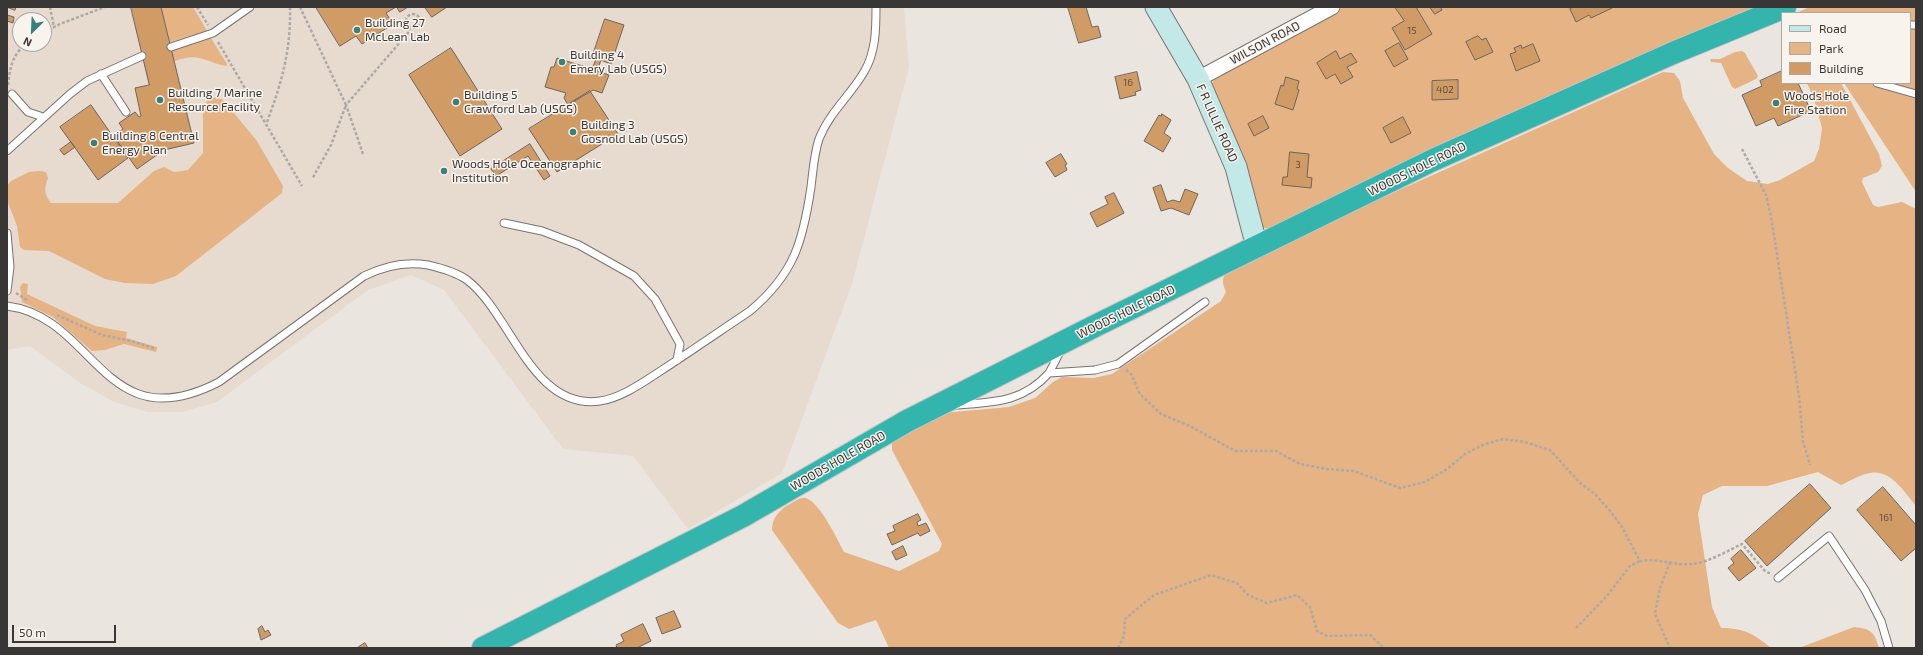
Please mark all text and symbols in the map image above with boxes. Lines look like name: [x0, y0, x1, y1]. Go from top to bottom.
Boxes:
north arrow: [12, 12, 52, 52]
legend: [1781, 12, 1911, 84]
place label: Building 27 McLean Lab: [365, 16, 430, 44]
street label: WILSON ROAD: [1227, 18, 1303, 68]
text: Road: [1819, 21, 1847, 35]
marker: Building 27 McLean Lab: [352, 25, 362, 35]
house number: 15: [1407, 25, 1417, 37]
text: N: [21, 35, 34, 50]
text: Park: [1819, 41, 1844, 55]
place label: Building 4 Emery Lab (USGS): [570, 48, 667, 76]
marker: Building 4 Emery Lab (USGS): [557, 57, 567, 67]
text: Building: [1819, 61, 1863, 75]
house number: 16: [1123, 77, 1133, 89]
street label: F R LILLIE ROAD: [1193, 82, 1241, 164]
house number: 402: [1436, 84, 1454, 96]
place label: Building 7 Marine Resource Facility: [168, 86, 262, 114]
place label: Building 5 Crawford Lab (USGS): [464, 88, 577, 116]
place label: Woods Hole Fire Station: [1784, 89, 1849, 117]
marker: Building 7 Marine Resource Facility: [155, 95, 165, 105]
marker: Building 5 Crawford Lab (USGS): [451, 97, 461, 107]
marker: Woods Hole Fire Station: [1771, 98, 1781, 108]
place label: Building 3 Gosnold Lab (USGS): [581, 118, 688, 146]
marker: Building 3 Gosnold Lab (USGS): [568, 127, 578, 137]
place label: Building 8 Central Energy Plan: [102, 129, 199, 157]
marker: Building 8 Central Energy Plan: [89, 138, 99, 148]
street label: WOODS HOLE ROAD: [1366, 139, 1468, 199]
place label: Woods Hole Oceanographic Institution: [452, 157, 601, 185]
house number: 3: [1295, 159, 1301, 171]
marker: Woods Hole Oceanographic Institution: [439, 166, 449, 176]
street label: WOODS HOLE ROAD: [1075, 282, 1177, 342]
street label: WOODS HOLE ROAD: [788, 428, 888, 494]
house number: 161: [1879, 512, 1893, 524]
scale bar: [14, 617, 118, 643]
text: 50 m: [19, 625, 46, 639]

